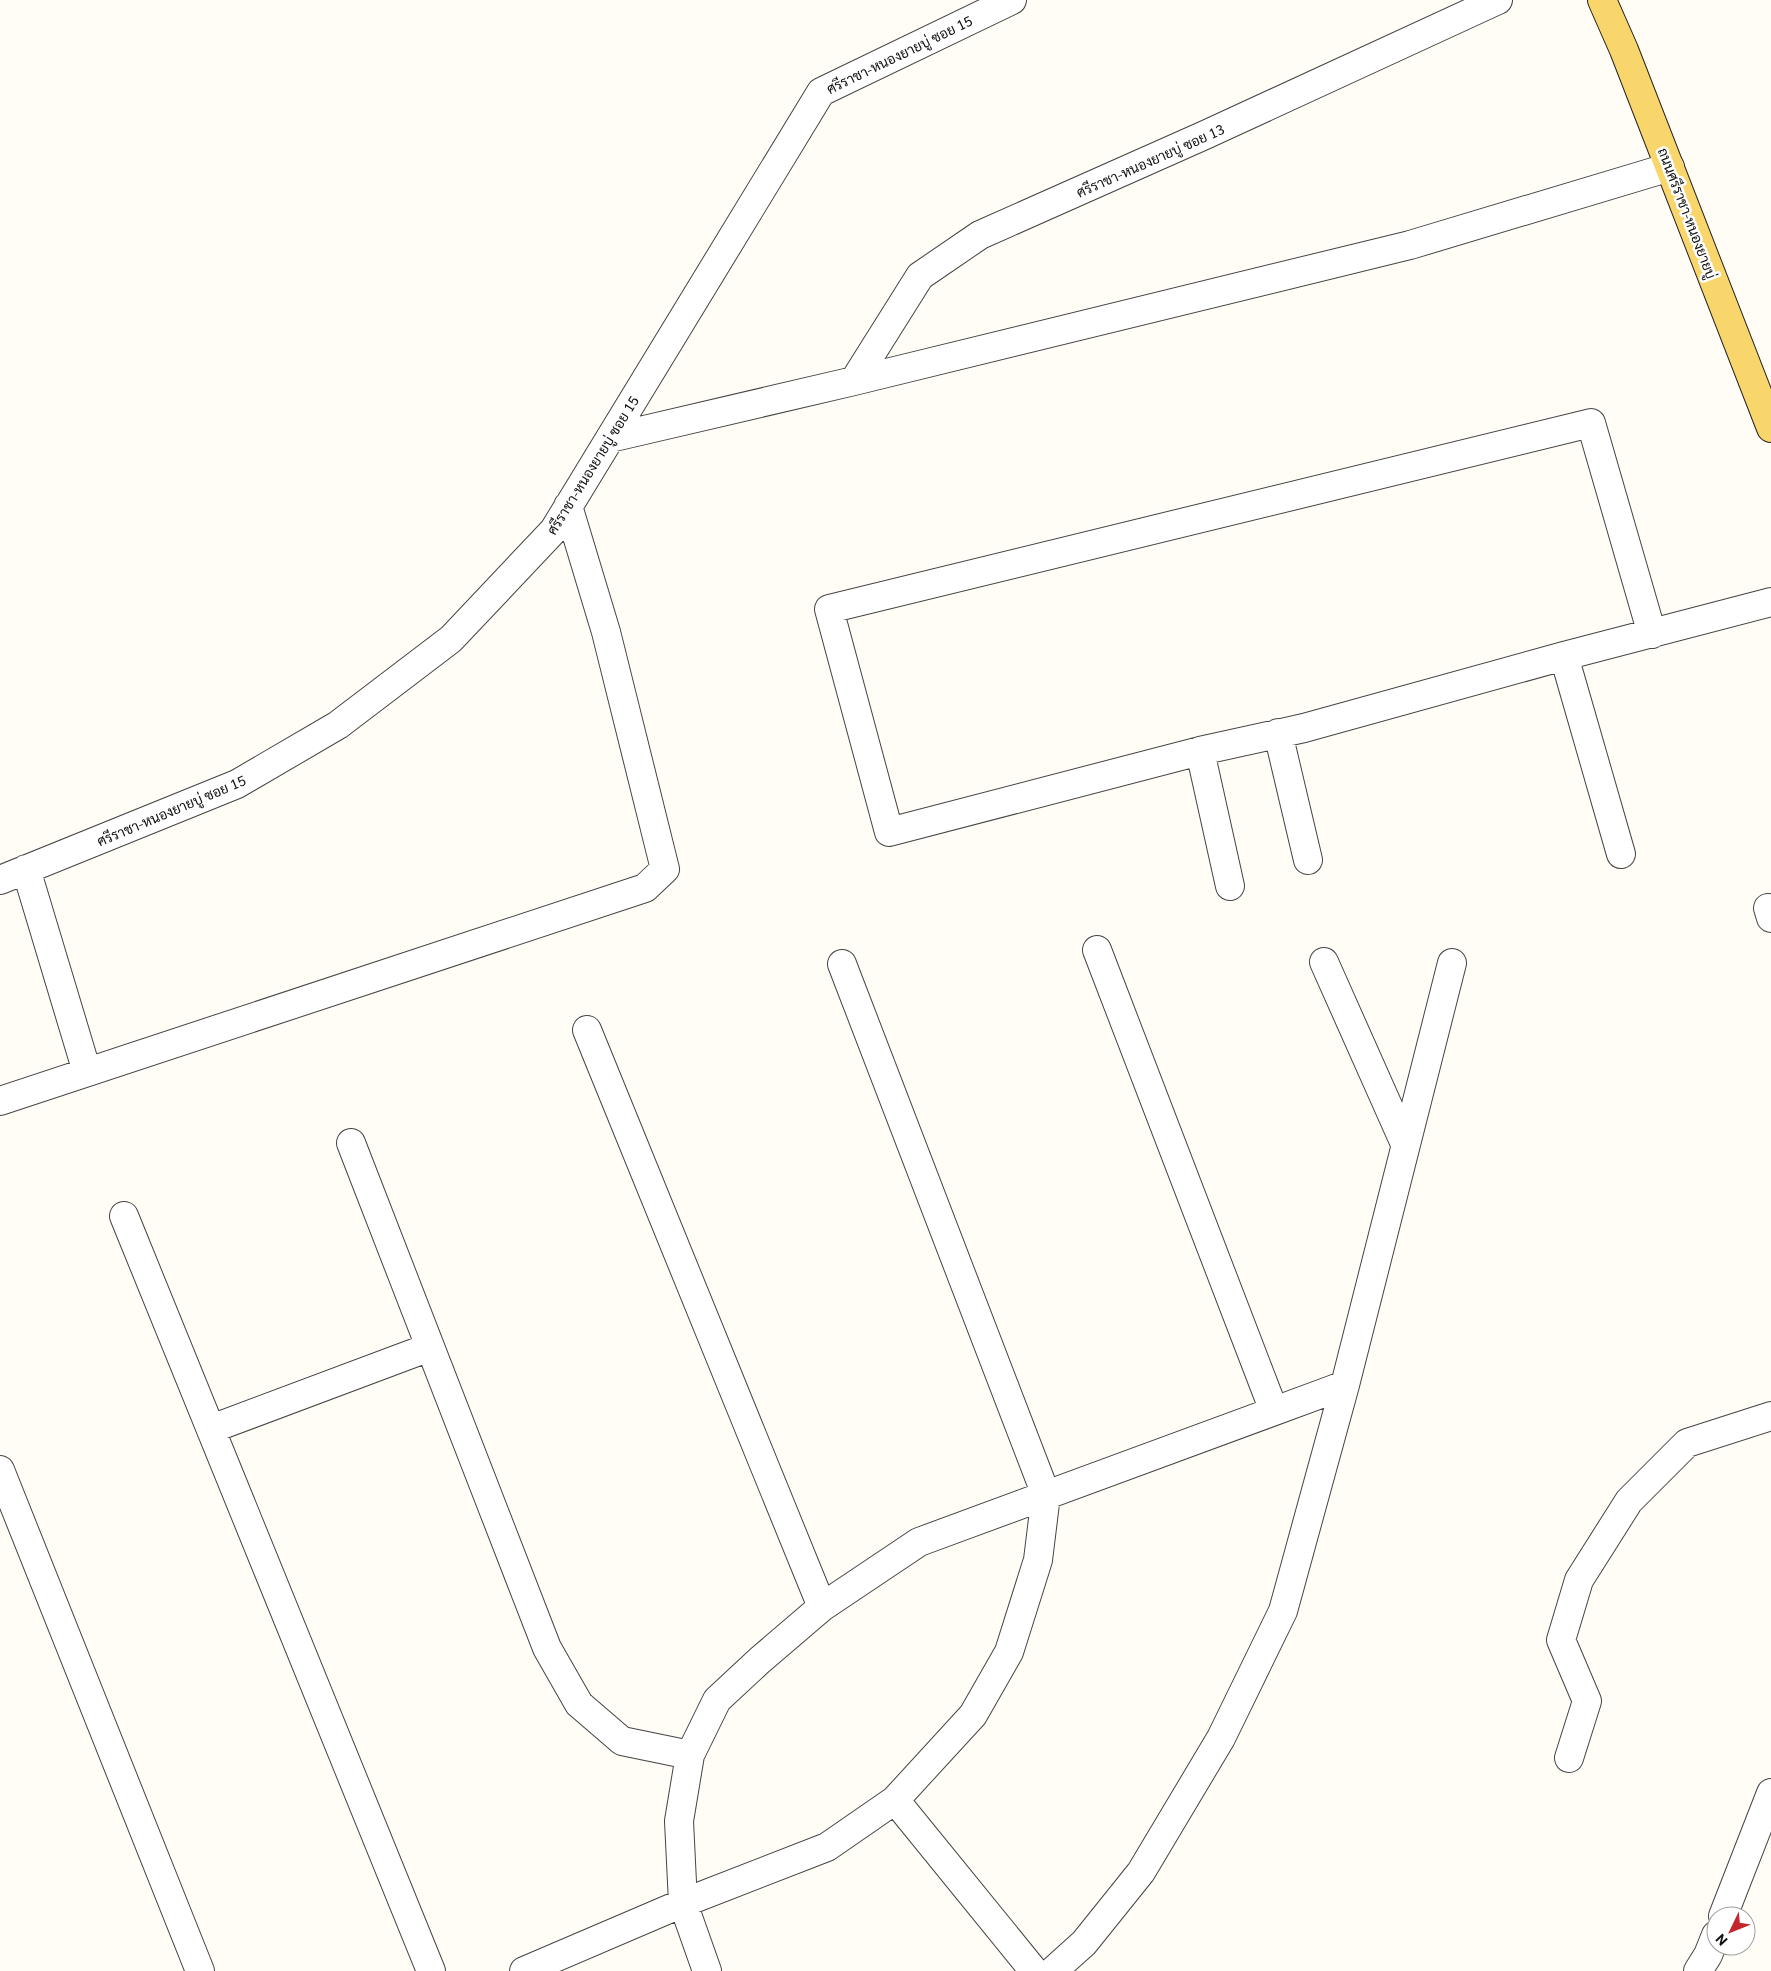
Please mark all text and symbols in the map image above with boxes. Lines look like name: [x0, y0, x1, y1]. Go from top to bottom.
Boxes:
street label: ศรีราชา-หนองยายบู่ ซอย 15: [823, 11, 976, 99]
street label: ศรีราชา-หนองยายบู่ ซอย 13: [1073, 119, 1228, 203]
street label: ถนนศรีราชา-หนองยายบู่: [1653, 145, 1721, 282]
street label: ศรีราชา-หนองยายบู่ ซอย 15: [542, 392, 644, 539]
street label: ศรีราชา-หนองยายบู่ ซอย 15: [94, 770, 249, 851]
north arrow: [1706, 1906, 1756, 1956]
text: N: [1711, 1931, 1731, 1950]

